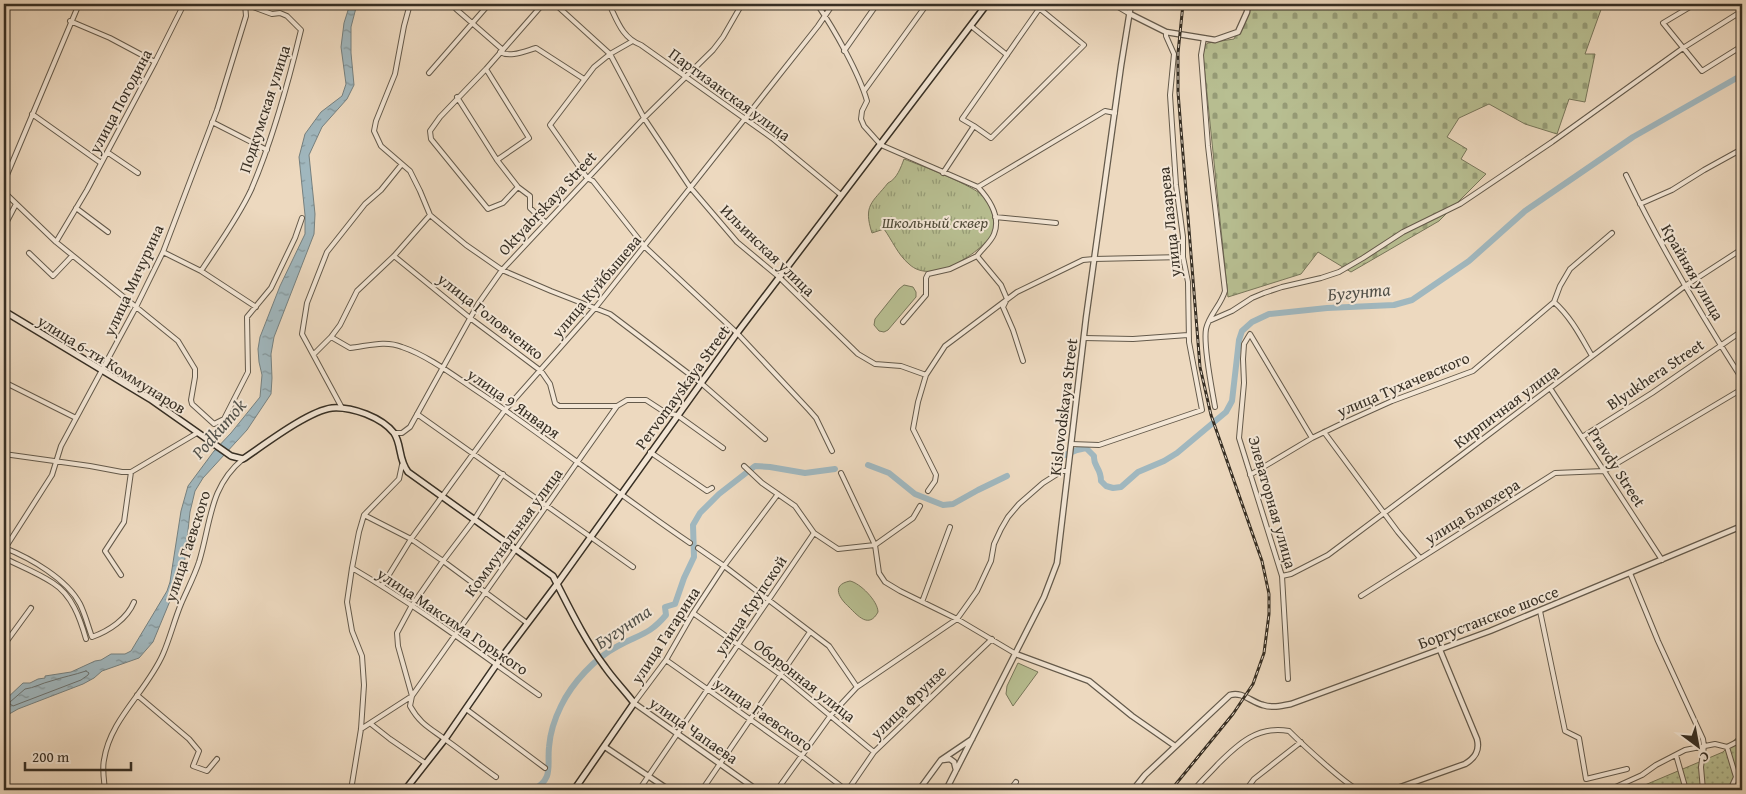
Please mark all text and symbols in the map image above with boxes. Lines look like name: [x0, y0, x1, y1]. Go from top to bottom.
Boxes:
street label: Подкумская улица: [232, 42, 296, 176]
street label: Партизанская улица: [664, 42, 796, 147]
street label: улица Погодина: [82, 44, 158, 158]
street label: Oktyabrskaya Street: [492, 145, 602, 261]
street label: улица Лазарева: [1151, 165, 1187, 279]
street label: Ильинская улица: [715, 198, 821, 302]
park label: Школьный сквер: [882, 210, 989, 234]
street label: Крайняя улица: [1656, 219, 1731, 325]
street label: улица Мичурина: [96, 220, 170, 341]
street label: улица Куйбышева: [545, 229, 647, 344]
street label: улица Головченко: [432, 266, 549, 365]
water label: Бугунта: [1326, 275, 1392, 308]
street label: улица 6-ти Коммунаров: [32, 308, 191, 420]
street label: Pervomayskaya Street: [629, 320, 736, 454]
street label: Blyukhera Street: [1602, 332, 1709, 415]
street label: Kislovodskaya Street: [1043, 337, 1083, 477]
street label: улица Тухачевского: [1332, 345, 1473, 423]
street label: Кирпичная улица: [1448, 358, 1564, 454]
street label: улица 9 Января: [462, 361, 565, 444]
water label: Podkumok: [184, 392, 253, 465]
street label: Pravdy Street: [1582, 422, 1652, 512]
street label: Элеваторная улица: [1243, 433, 1304, 572]
street label: Коммунальная улица: [458, 462, 568, 601]
street label: улица Блюхера: [1419, 472, 1525, 550]
street label: улица Гаевского: [157, 487, 216, 606]
street label: улица Крупской: [707, 550, 793, 660]
street label: улица Максима Горького: [372, 561, 534, 681]
street label: Боргустанское шоссе: [1414, 579, 1562, 655]
street label: улица Гагарина: [624, 581, 706, 689]
water label: Бугунта: [589, 597, 657, 655]
street label: Оборонная улица: [749, 632, 861, 728]
street label: улица Фрунзе: [864, 659, 951, 745]
street label: улица Гаевского: [709, 670, 818, 757]
street label: улица Чапаева: [644, 690, 744, 770]
north arrow: [1674, 722, 1724, 772]
scale bar: [25, 739, 131, 771]
text: 200 m: [32, 746, 70, 767]
text: С: [1696, 746, 1714, 768]

